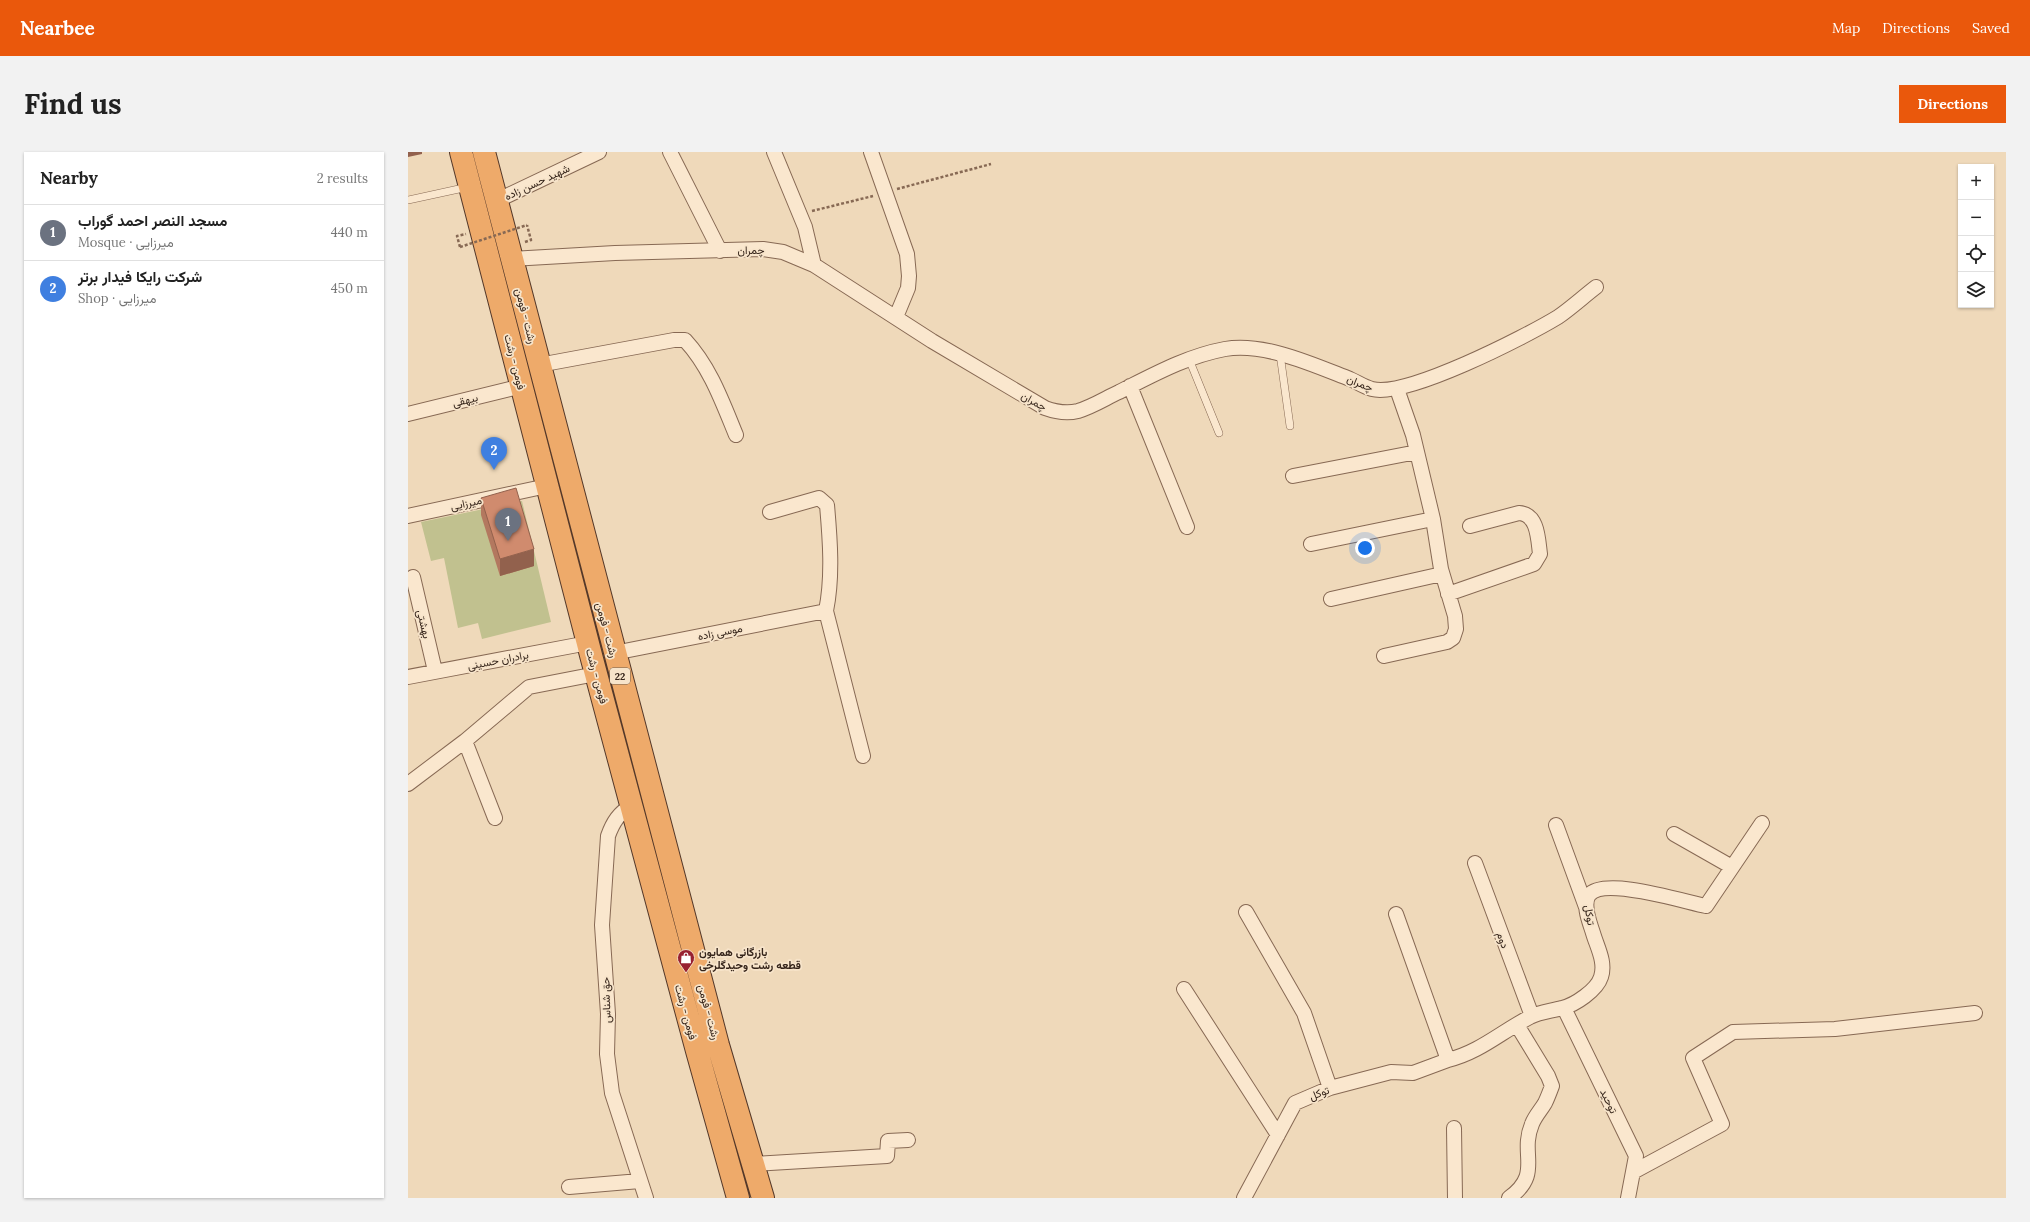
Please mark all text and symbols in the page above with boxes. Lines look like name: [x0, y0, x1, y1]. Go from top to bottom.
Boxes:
text: Nearbee: [20, 16, 95, 40]
text: Map: [1832, 19, 1860, 37]
text: Directions: [1882, 19, 1950, 37]
text: Saved: [1972, 19, 2010, 37]
button: Directions: [1899, 85, 2006, 123]
text: Find us: [24, 86, 122, 122]
street label: شهید حسن زاده: [502, 161, 572, 203]
map controls: [1958, 164, 1994, 308]
button: +: [1958, 164, 1994, 200]
text: Nearby: [40, 167, 98, 189]
text: 2 results: [317, 170, 368, 187]
button: −: [1958, 200, 1994, 236]
text: مسجد النصر احمد گوراب: [78, 211, 227, 230]
text: 1: [50, 224, 56, 241]
text: 440 m: [331, 224, 368, 241]
text: Mosque · میرزایی: [78, 234, 174, 251]
button: locate: [1958, 236, 1994, 272]
street label: چمران: [737, 243, 765, 258]
text: شرکت رایکا فیدار برتر: [78, 267, 202, 286]
button: layers: [1958, 272, 1994, 308]
text: 2: [50, 280, 56, 297]
text: 450 m: [331, 280, 368, 297]
street label: رشت - فومن: [512, 287, 540, 345]
text: Shop · میرزایی: [78, 290, 156, 307]
street label: فومن - رشت: [501, 333, 529, 391]
street label: چمران: [1344, 371, 1375, 396]
street label: چمران: [1018, 388, 1049, 415]
street label: بیهقی: [451, 390, 479, 410]
pin: 2: [481, 437, 507, 470]
street label: میرزایی: [449, 493, 483, 513]
pin: 1: [495, 508, 521, 541]
your location: [1355, 538, 1375, 558]
street label: رشت - فومن: [593, 601, 621, 659]
street label: بهشتی: [414, 608, 434, 640]
street label: موسی زاده: [696, 621, 744, 643]
street label: برادران حسینی: [466, 647, 530, 673]
street label: فومن - رشت: [583, 647, 611, 705]
road number: 22: [610, 668, 630, 684]
street label: توکل: [1581, 904, 1599, 927]
street label: دوم: [1493, 930, 1512, 951]
place label: بازرگانی همایون قطعه رشت وحیدگلرخی: [699, 945, 801, 972]
shop icon: بازرگانی همایون قطعه رشت وحیدگلرخی: [676, 948, 696, 973]
street label: حق شناس: [598, 977, 614, 1023]
street label: فومن - رشت: [672, 983, 700, 1041]
street label: رشت - فومن: [695, 983, 723, 1041]
street label: توکل: [1307, 1082, 1332, 1103]
street label: توحید: [1597, 1086, 1621, 1116]

